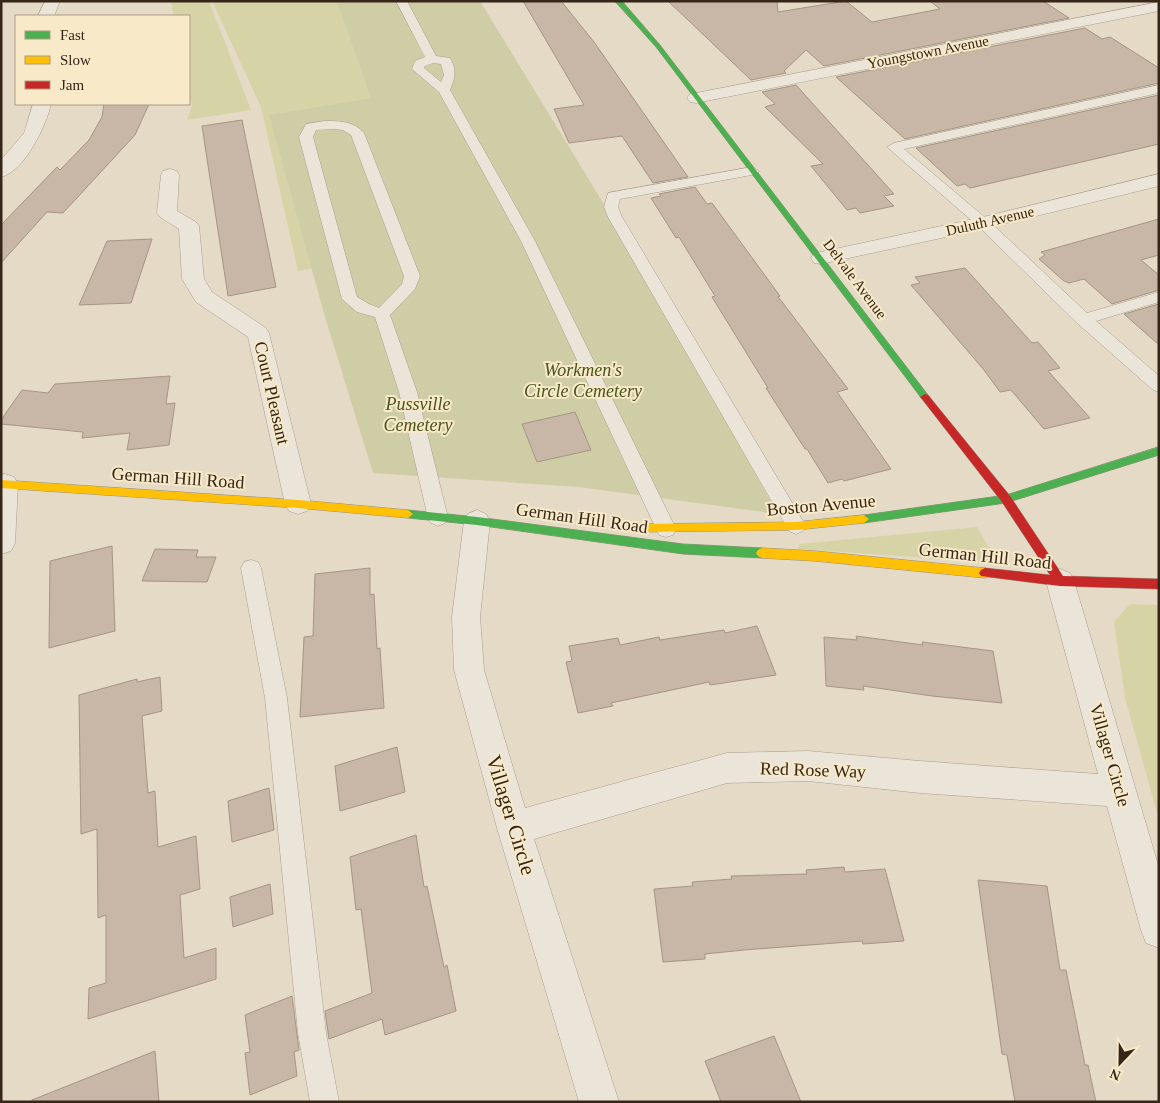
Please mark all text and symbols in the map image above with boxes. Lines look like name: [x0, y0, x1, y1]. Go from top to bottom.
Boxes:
legend: [15, 15, 190, 105]
text: Fast: [60, 27, 86, 43]
street label: Youngstown Avenue: [866, 32, 991, 72]
text: Slow: [60, 52, 91, 68]
text: Jam: [60, 77, 84, 93]
street label: Duluth Avenue: [944, 203, 1036, 239]
street label: Delvale Avenue: [820, 236, 890, 322]
street label: Court Pleasant: [250, 339, 294, 447]
park label: Workmen's Circle Cemetery: [524, 360, 642, 401]
park label: Pussville Cemetery: [384, 394, 452, 435]
street label: German Hill Road: [111, 463, 245, 493]
street label: Boston Avenue: [766, 490, 876, 520]
street label: German Hill Road: [515, 499, 649, 537]
street label: German Hill Road: [918, 539, 1052, 573]
street label: Villager Circle: [1086, 701, 1134, 809]
street label: Villager Circle: [481, 752, 541, 878]
street label: Red Rose Way: [760, 758, 866, 782]
north arrow: [1095, 1038, 1145, 1088]
text: N: [1108, 1066, 1123, 1083]

